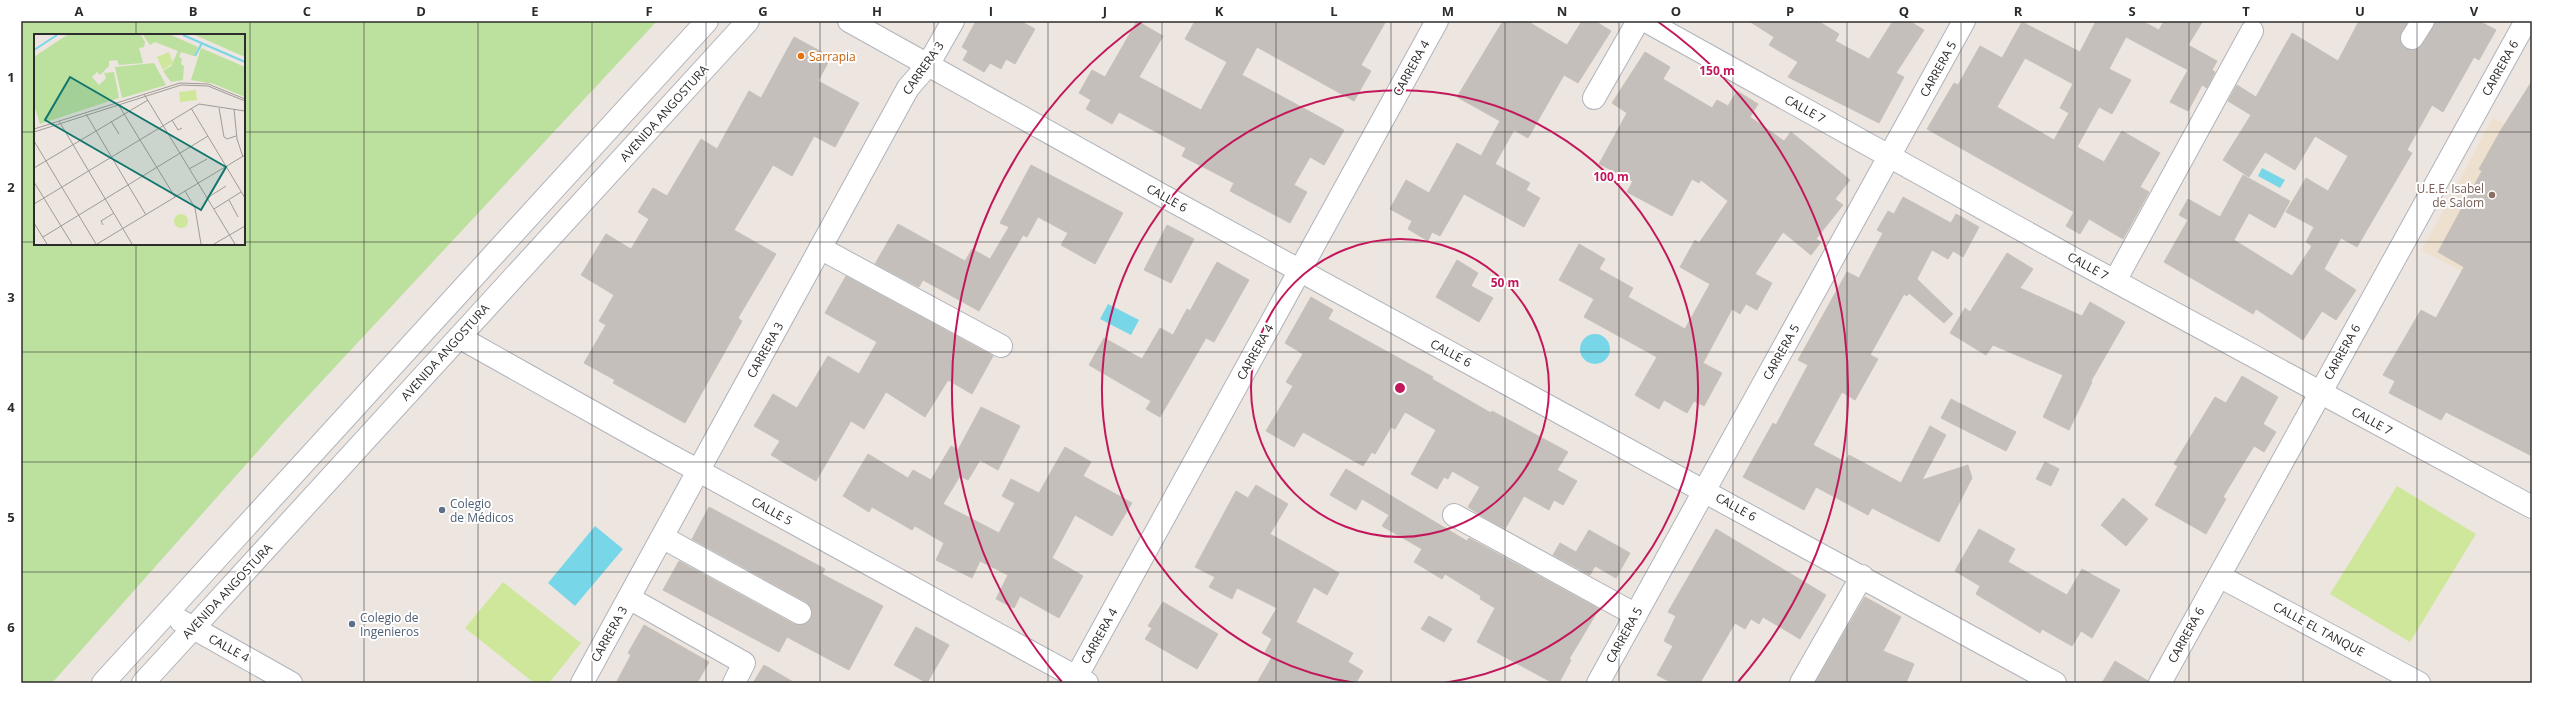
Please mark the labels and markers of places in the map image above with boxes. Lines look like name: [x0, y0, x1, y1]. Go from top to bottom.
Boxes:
place label: Sarrapia: [809, 48, 856, 65]
marker: Sarrapia: [796, 51, 806, 61]
place label: U.E.E. Isabel de Salom: [2416, 180, 2484, 211]
marker: U.E.E. Isabel de Salom: [2487, 190, 2497, 200]
centre of rings: [1393, 381, 1407, 395]
place label: Colegio de Médicos: [450, 495, 514, 526]
marker: Colegio de Médicos: [437, 505, 447, 515]
place label: Colegio de Ingenieros: [360, 609, 419, 640]
marker: Colegio de Ingenieros: [347, 619, 357, 629]

